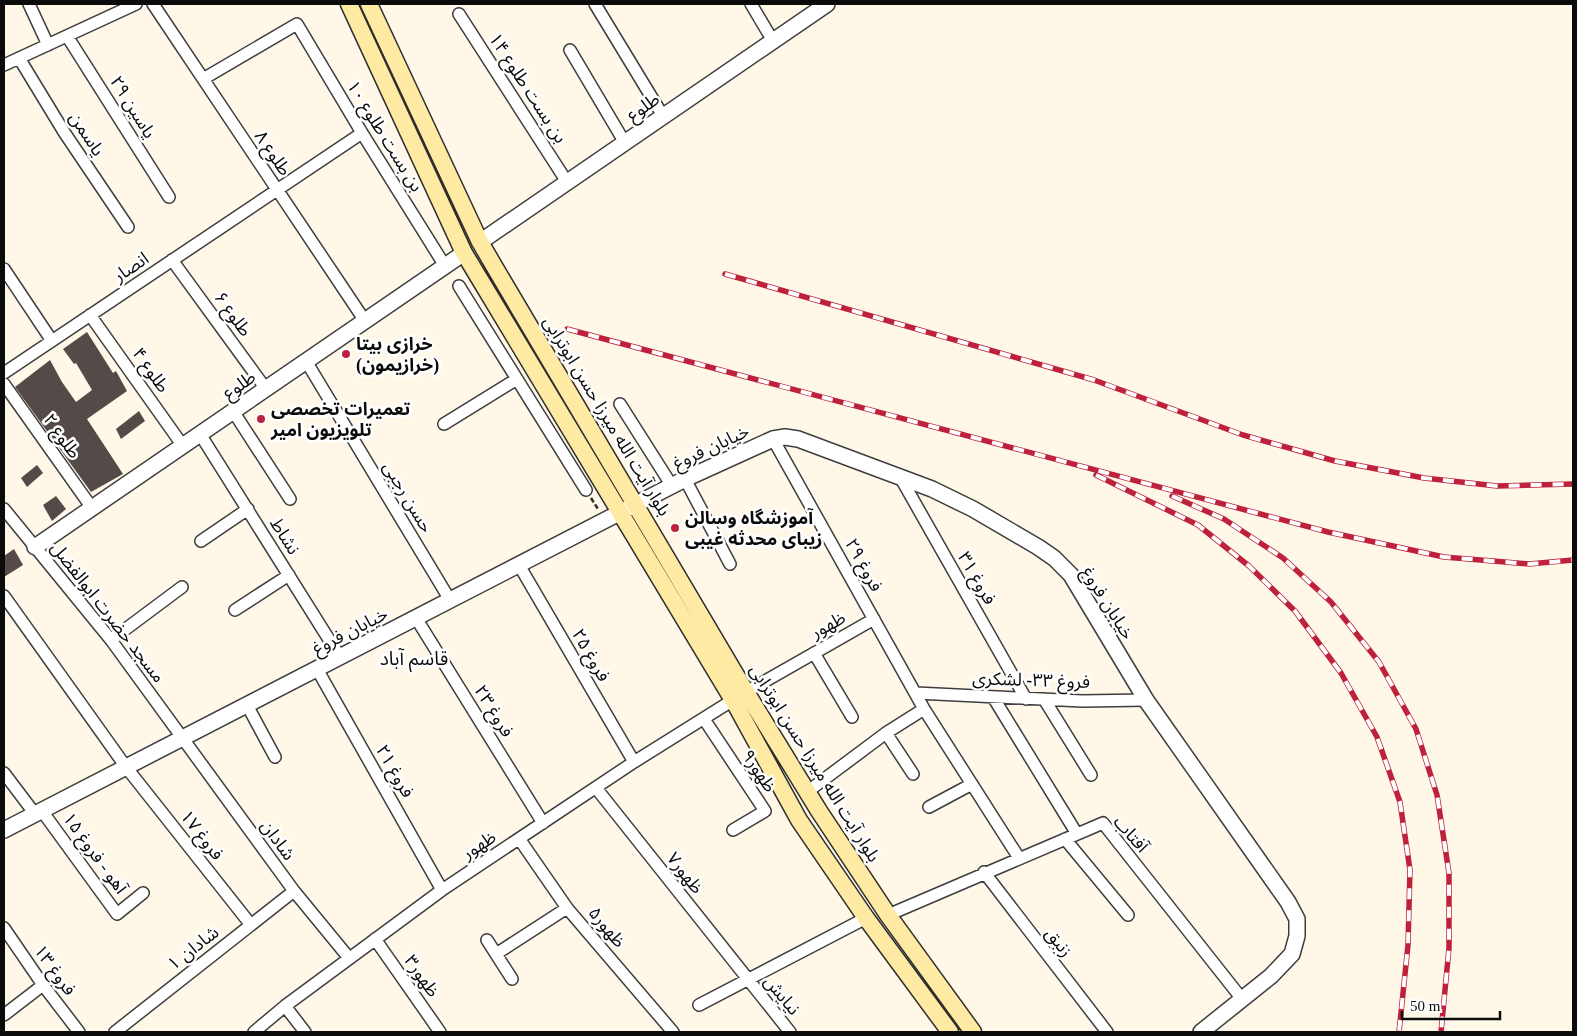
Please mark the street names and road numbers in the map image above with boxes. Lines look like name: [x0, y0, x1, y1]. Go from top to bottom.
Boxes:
street label: بن بست طلوع ۱۴: [482, 29, 571, 149]
street label: یاسین ۲۹: [105, 72, 160, 142]
street label: بن بست طلوع ۱۰: [339, 77, 427, 197]
street label: طلوع: [623, 89, 665, 129]
street label: یاسمن: [65, 108, 109, 160]
street label: طلوع ۸: [247, 127, 295, 182]
street label: انصار: [109, 248, 153, 287]
street label: طلوع ۶: [207, 288, 256, 342]
street label: بلوار آیت الله میرزا حسن ابوترابی: [539, 313, 675, 520]
street label: طلوع ۴: [125, 344, 174, 399]
street label: طلوع: [219, 367, 261, 407]
street label: طلوع ۲: [36, 410, 85, 464]
street label: خیابان فروغ: [670, 421, 754, 477]
street label: حسن رجبی: [378, 458, 437, 537]
street label: نشاط: [266, 514, 304, 558]
street label: فروغ ۲۹: [838, 535, 887, 597]
street label: مسجد حضرت ابوالفضل: [46, 538, 169, 687]
street label: فروغ ۳۱: [951, 548, 1000, 610]
street label: خیابان فروغ: [1074, 563, 1138, 645]
street label: خیابان فروغ: [309, 604, 393, 662]
street label: ظهور: [806, 607, 849, 644]
street label: فروغ ۲۵: [565, 625, 614, 687]
street label: بلوار آیت الله میرزا حسن ابوترابی: [745, 660, 884, 866]
street label: فروغ ۳۳- لشکری: [972, 668, 1090, 696]
street label: فروغ ۲۳: [467, 681, 518, 743]
street label: فروغ ۲۱: [369, 741, 418, 803]
street label: ظهور۹: [737, 746, 780, 797]
street label: فروغ ۱۷: [173, 806, 228, 866]
street label: آهو - فروغ ۱۵: [56, 808, 132, 900]
street label: آفتاب: [1109, 812, 1153, 857]
street label: شادان: [256, 816, 299, 864]
street label: ظهور: [457, 827, 500, 865]
street label: ظهور۷: [662, 848, 707, 898]
street label: ظهور۵: [584, 903, 630, 952]
street label: شادان ۱: [163, 922, 223, 975]
street label: زنبق: [1041, 923, 1077, 961]
street label: فروغ ۱۳: [27, 941, 80, 1001]
street label: ظهور۳: [400, 951, 444, 1001]
street label: نيايش: [759, 971, 804, 1019]

